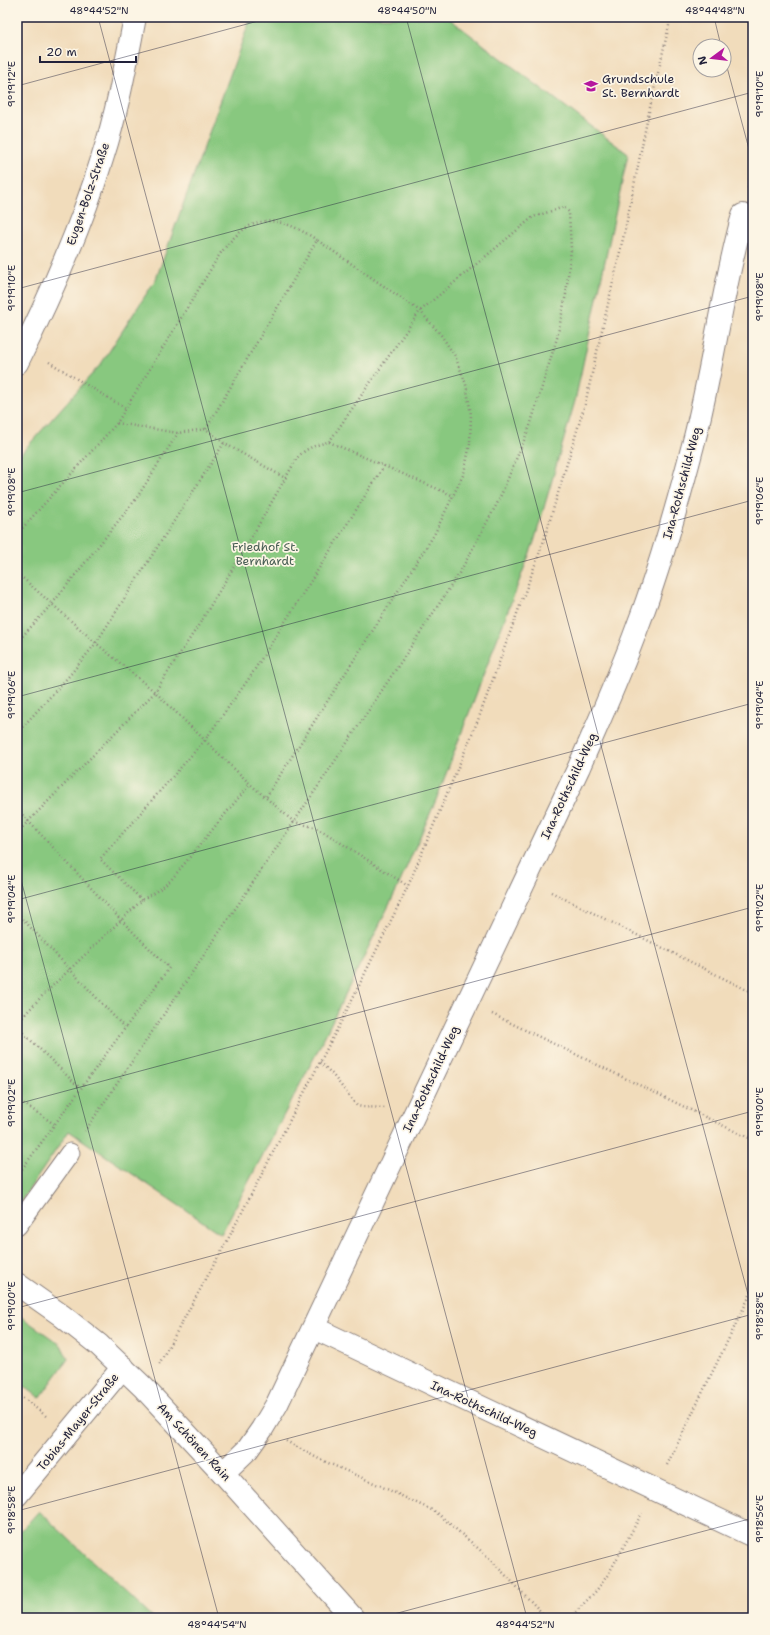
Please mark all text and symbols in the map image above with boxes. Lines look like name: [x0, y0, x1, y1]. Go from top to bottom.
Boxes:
text: 48°44'52"N: [69, 4, 129, 17]
text: 48°44'50"N: [377, 4, 437, 17]
text: 48°44'48"N: [685, 4, 745, 17]
scale bar: [40, 38, 136, 64]
north arrow: [692, 38, 732, 78]
text: 20 m: [46, 44, 77, 60]
text: N: [694, 54, 711, 67]
text: 9°19'12"E: [5, 61, 18, 107]
place label: Grundschule St. Bernhardt: [602, 71, 679, 101]
text: 9°19'10"E: [753, 71, 766, 117]
school or university icon: Grundschule St. Bernhardt: [583, 78, 599, 94]
street label: Eugen-Bolz-Straße: [63, 140, 113, 248]
text: 9°19'10"E: [5, 265, 18, 311]
text: 9°19'08"E: [753, 272, 766, 322]
street label: Ina-Rothschild-Weg: [659, 425, 705, 541]
text: 9°19'08"E: [5, 467, 18, 517]
text: 9°19'06"E: [753, 477, 766, 525]
park label: Friedhof St. Bernhardt: [232, 539, 298, 569]
text: 9°19'06"E: [5, 671, 18, 719]
text: 9°19'04"E: [753, 680, 766, 730]
street label: Ina-Rothschild-Weg: [537, 730, 601, 842]
text: 9°19'04"E: [5, 874, 18, 924]
text: 9°19'02"E: [753, 884, 766, 932]
street label: Ina-Rothschild-Weg: [399, 1023, 463, 1135]
text: 9°19'02"E: [5, 1079, 18, 1127]
text: 9°19'00"E: [753, 1087, 766, 1137]
text: 9°19'00"E: [5, 1281, 18, 1331]
text: 9°18'58"E: [753, 1292, 766, 1340]
street label: Tobias-Mayer-Straße: [34, 1370, 123, 1474]
street label: Ina-Rothschild-Weg: [428, 1377, 540, 1441]
street label: Am Schönen Rain: [154, 1399, 234, 1485]
text: 9°18'58"E: [5, 1486, 18, 1534]
text: 9°18'56"E: [753, 1495, 766, 1543]
text: 48°44'54"N: [187, 1618, 247, 1631]
text: 48°44'52"N: [495, 1618, 555, 1631]

